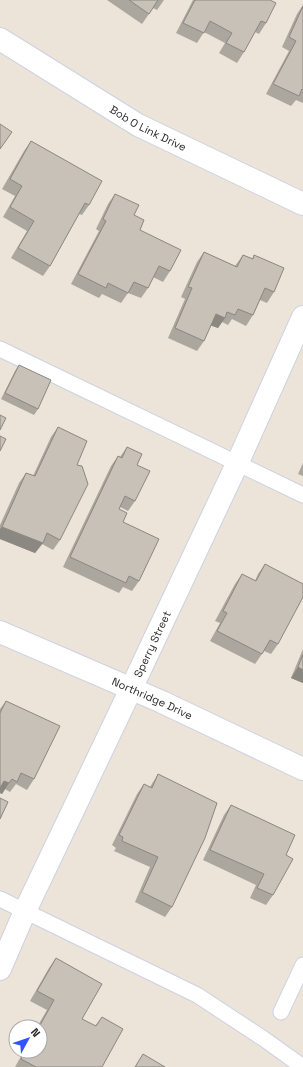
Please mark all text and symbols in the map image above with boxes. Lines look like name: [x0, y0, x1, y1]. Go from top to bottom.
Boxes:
street label: Bob O Link Drive: [107, 102, 189, 154]
street label: Sperry Street: [131, 608, 174, 679]
street label: Northridge Drive: [110, 674, 195, 722]
north arrow: [8, 1019, 48, 1059]
text: N: [28, 1025, 43, 1040]

